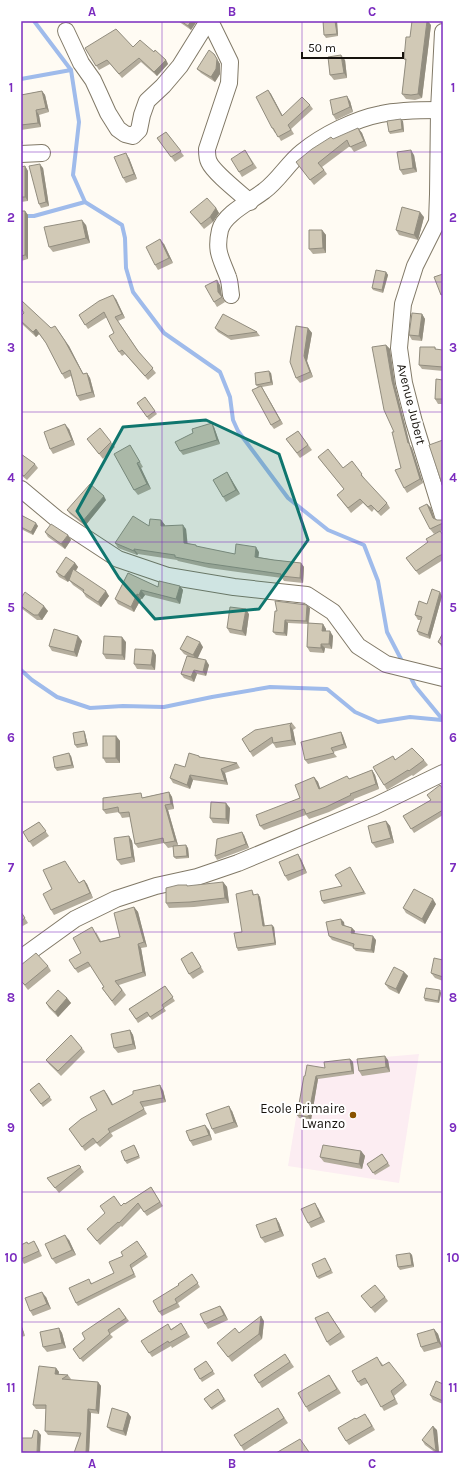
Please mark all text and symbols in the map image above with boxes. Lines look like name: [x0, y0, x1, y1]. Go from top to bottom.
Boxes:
text: A: [88, 4, 96, 19]
text: B: [228, 4, 236, 19]
text: C: [368, 4, 376, 19]
scale bar: [302, 34, 403, 60]
text: 50 m: [308, 41, 336, 55]
text: 1: [9, 80, 13, 95]
text: 1: [451, 80, 455, 95]
text: 2: [7, 210, 15, 225]
text: 2: [449, 210, 457, 225]
text: 3: [7, 340, 15, 355]
text: 3: [449, 340, 457, 355]
street label: Avenue Jubert: [394, 362, 429, 446]
text: 4: [7, 470, 15, 485]
text: 4: [449, 470, 457, 485]
text: 5: [7, 600, 15, 615]
text: 5: [449, 600, 457, 615]
text: 6: [7, 730, 15, 745]
text: 6: [449, 730, 457, 745]
text: 7: [8, 860, 15, 875]
text: 7: [450, 860, 457, 875]
text: 8: [7, 990, 15, 1005]
text: 8: [449, 990, 457, 1005]
place label: Ecole Primaire Lwanzo: [260, 1101, 345, 1131]
marker: Ecole Primaire Lwanzo: [348, 1110, 358, 1120]
text: 9: [7, 1120, 15, 1135]
text: 9: [449, 1120, 457, 1135]
text: 10: [5, 1250, 17, 1265]
text: 10: [447, 1250, 459, 1265]
text: 11: [6, 1380, 16, 1395]
text: 11: [448, 1380, 458, 1395]
text: A: [88, 1456, 96, 1471]
text: B: [228, 1456, 236, 1471]
text: C: [368, 1456, 376, 1471]

